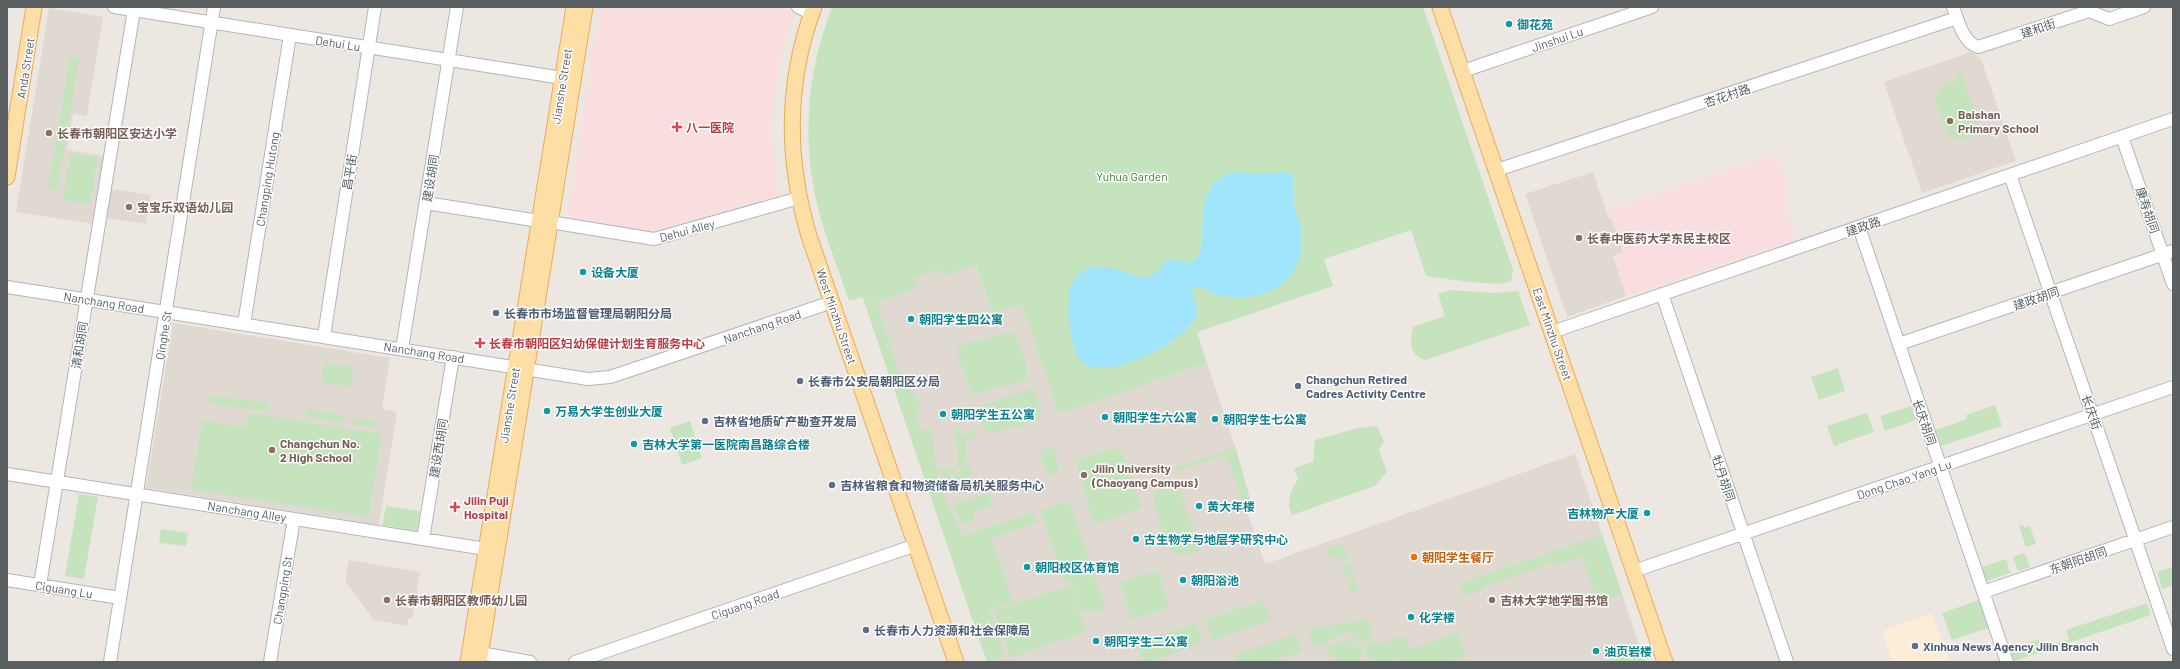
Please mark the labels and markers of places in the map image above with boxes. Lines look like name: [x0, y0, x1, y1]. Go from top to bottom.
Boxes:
place label: 御花苑: [1517, 17, 1553, 31]
marker: 御花苑: [1504, 19, 1514, 29]
place label: Baishan Primary School: [1958, 107, 2039, 135]
marker: Baishan Primary School: [1945, 116, 1955, 126]
place label: 八一医院: [686, 120, 734, 134]
marker: 八一医院: [671, 121, 683, 133]
place label: 长春市朝阳区安达小学: [57, 126, 177, 140]
marker: 长春市朝阳区安达小学: [44, 128, 54, 138]
place label: 宝宝乐双语幼儿园: [137, 200, 233, 214]
marker: 宝宝乐双语幼儿园: [124, 202, 134, 212]
place label: 长春中医药大学东民主校区: [1587, 231, 1731, 245]
marker: 长春中医药大学东民主校区: [1574, 233, 1584, 243]
place label: 设备大厦: [591, 265, 639, 279]
marker: 设备大厦: [578, 267, 588, 277]
place label: 长春市市场监督管理局朝阳分局: [504, 306, 672, 320]
marker: 长春市市场监督管理局朝阳分局: [491, 308, 501, 318]
place label: 朝阳学生四公寓: [919, 312, 1003, 326]
marker: 朝阳学生四公寓: [906, 314, 916, 324]
place label: 长春市朝阳区妇幼保健计划生育服务中心: [489, 336, 705, 350]
marker: 长春市朝阳区妇幼保健计划生育服务中心: [474, 337, 486, 349]
place label: Changchun Retired Cadres Activity Centre: [1306, 372, 1426, 400]
place label: 长春市公安局朝阳区分局: [808, 374, 940, 388]
marker: 长春市公安局朝阳区分局: [795, 376, 805, 386]
marker: Changchun Retired Cadres Activity Centre: [1293, 381, 1303, 391]
place label: 万易大学生创业大厦: [555, 404, 663, 418]
marker: 万易大学生创业大厦: [542, 406, 552, 416]
place label: 朝阳学生五公寓: [951, 407, 1035, 421]
marker: 朝阳学生五公寓: [938, 409, 948, 419]
place label: 朝阳学生六公寓: [1113, 410, 1197, 424]
marker: 朝阳学生六公寓: [1100, 412, 1110, 422]
place label: 朝阳学生七公寓: [1223, 412, 1307, 426]
place label: 吉林省地质矿产勘查开发局: [713, 414, 857, 428]
marker: 朝阳学生七公寓: [1210, 414, 1220, 424]
marker: 吉林省地质矿产勘查开发局: [700, 416, 710, 426]
place label: Changchun No. 2 High School: [280, 436, 360, 464]
place label: 吉林大学第一医院南昌路综合楼: [642, 437, 810, 451]
marker: 吉林大学第一医院南昌路综合楼: [629, 439, 639, 449]
marker: Changchun No. 2 High School: [267, 445, 277, 455]
place label: Jilin University (Chaoyang Campus): [1091, 461, 1198, 489]
marker: Jilin University (Chaoyang Campus): [1079, 470, 1089, 480]
place label: 吉林省粮食和物资储备局机关服务中心: [840, 478, 1044, 492]
marker: 吉林省粮食和物资储备局机关服务中心: [827, 480, 837, 490]
place label: Jilin Puji Hospital: [464, 493, 509, 521]
place label: 黄大年楼: [1207, 499, 1255, 513]
marker: Jilin Puji Hospital: [449, 501, 461, 513]
marker: 黄大年楼: [1194, 501, 1204, 511]
place label: 吉林物产大厦: [1567, 506, 1639, 520]
marker: 吉林物产大厦: [1642, 508, 1652, 518]
place label: 古生物学与地层学研究中心: [1144, 532, 1288, 546]
marker: 古生物学与地层学研究中心: [1131, 534, 1141, 544]
place label: 朝阳学生餐厅: [1422, 550, 1494, 564]
marker: 朝阳学生餐厅: [1409, 552, 1419, 562]
place label: 朝阳校区体育馆: [1035, 560, 1119, 574]
marker: 朝阳校区体育馆: [1022, 562, 1032, 572]
place label: 朝阳浴池: [1191, 573, 1239, 587]
marker: 朝阳浴池: [1178, 575, 1188, 585]
place label: 长春市朝阳区教师幼儿园: [395, 593, 527, 607]
place label: 吉林大学地学图书馆: [1500, 593, 1608, 607]
marker: 长春市朝阳区教师幼儿园: [382, 595, 392, 605]
marker: 吉林大学地学图书馆: [1487, 595, 1497, 605]
place label: 化学楼: [1419, 610, 1455, 624]
marker: 化学楼: [1406, 612, 1416, 622]
place label: 长春市人力资源和社会保障局: [874, 623, 1030, 637]
marker: 长春市人力资源和社会保障局: [861, 625, 871, 635]
place label: 朝阳学生二公寓: [1104, 634, 1188, 648]
marker: 朝阳学生二公寓: [1091, 636, 1101, 646]
place label: Xinhua News Agency Jilin Branch: [1923, 639, 2099, 653]
marker: Xinhua News Agency Jilin Branch: [1910, 641, 1920, 651]
place label: 油页岩楼: [1604, 644, 1652, 658]
marker: 油页岩楼: [1591, 646, 1601, 656]

